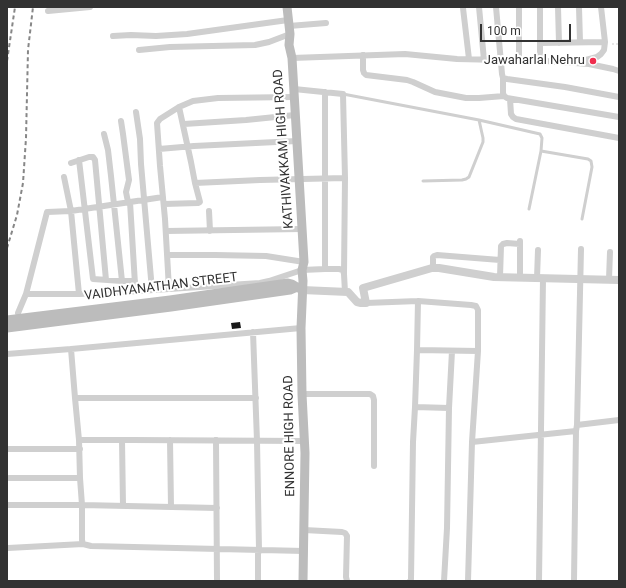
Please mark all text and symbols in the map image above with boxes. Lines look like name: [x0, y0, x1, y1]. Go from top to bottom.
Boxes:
scale bar: [482, 16, 573, 42]
text: 100 m: [487, 24, 521, 38]
place label: Jawaharlal Nehru: [484, 53, 585, 69]
marker: Jawaharlal Nehru: [588, 56, 598, 66]
street label: KATHIVAKKAM HIGH ROAD: [271, 69, 297, 229]
street label: VAIDHYANATHAN STREET: [83, 270, 239, 304]
street label: ENNORE HIGH ROAD: [281, 375, 299, 497]

